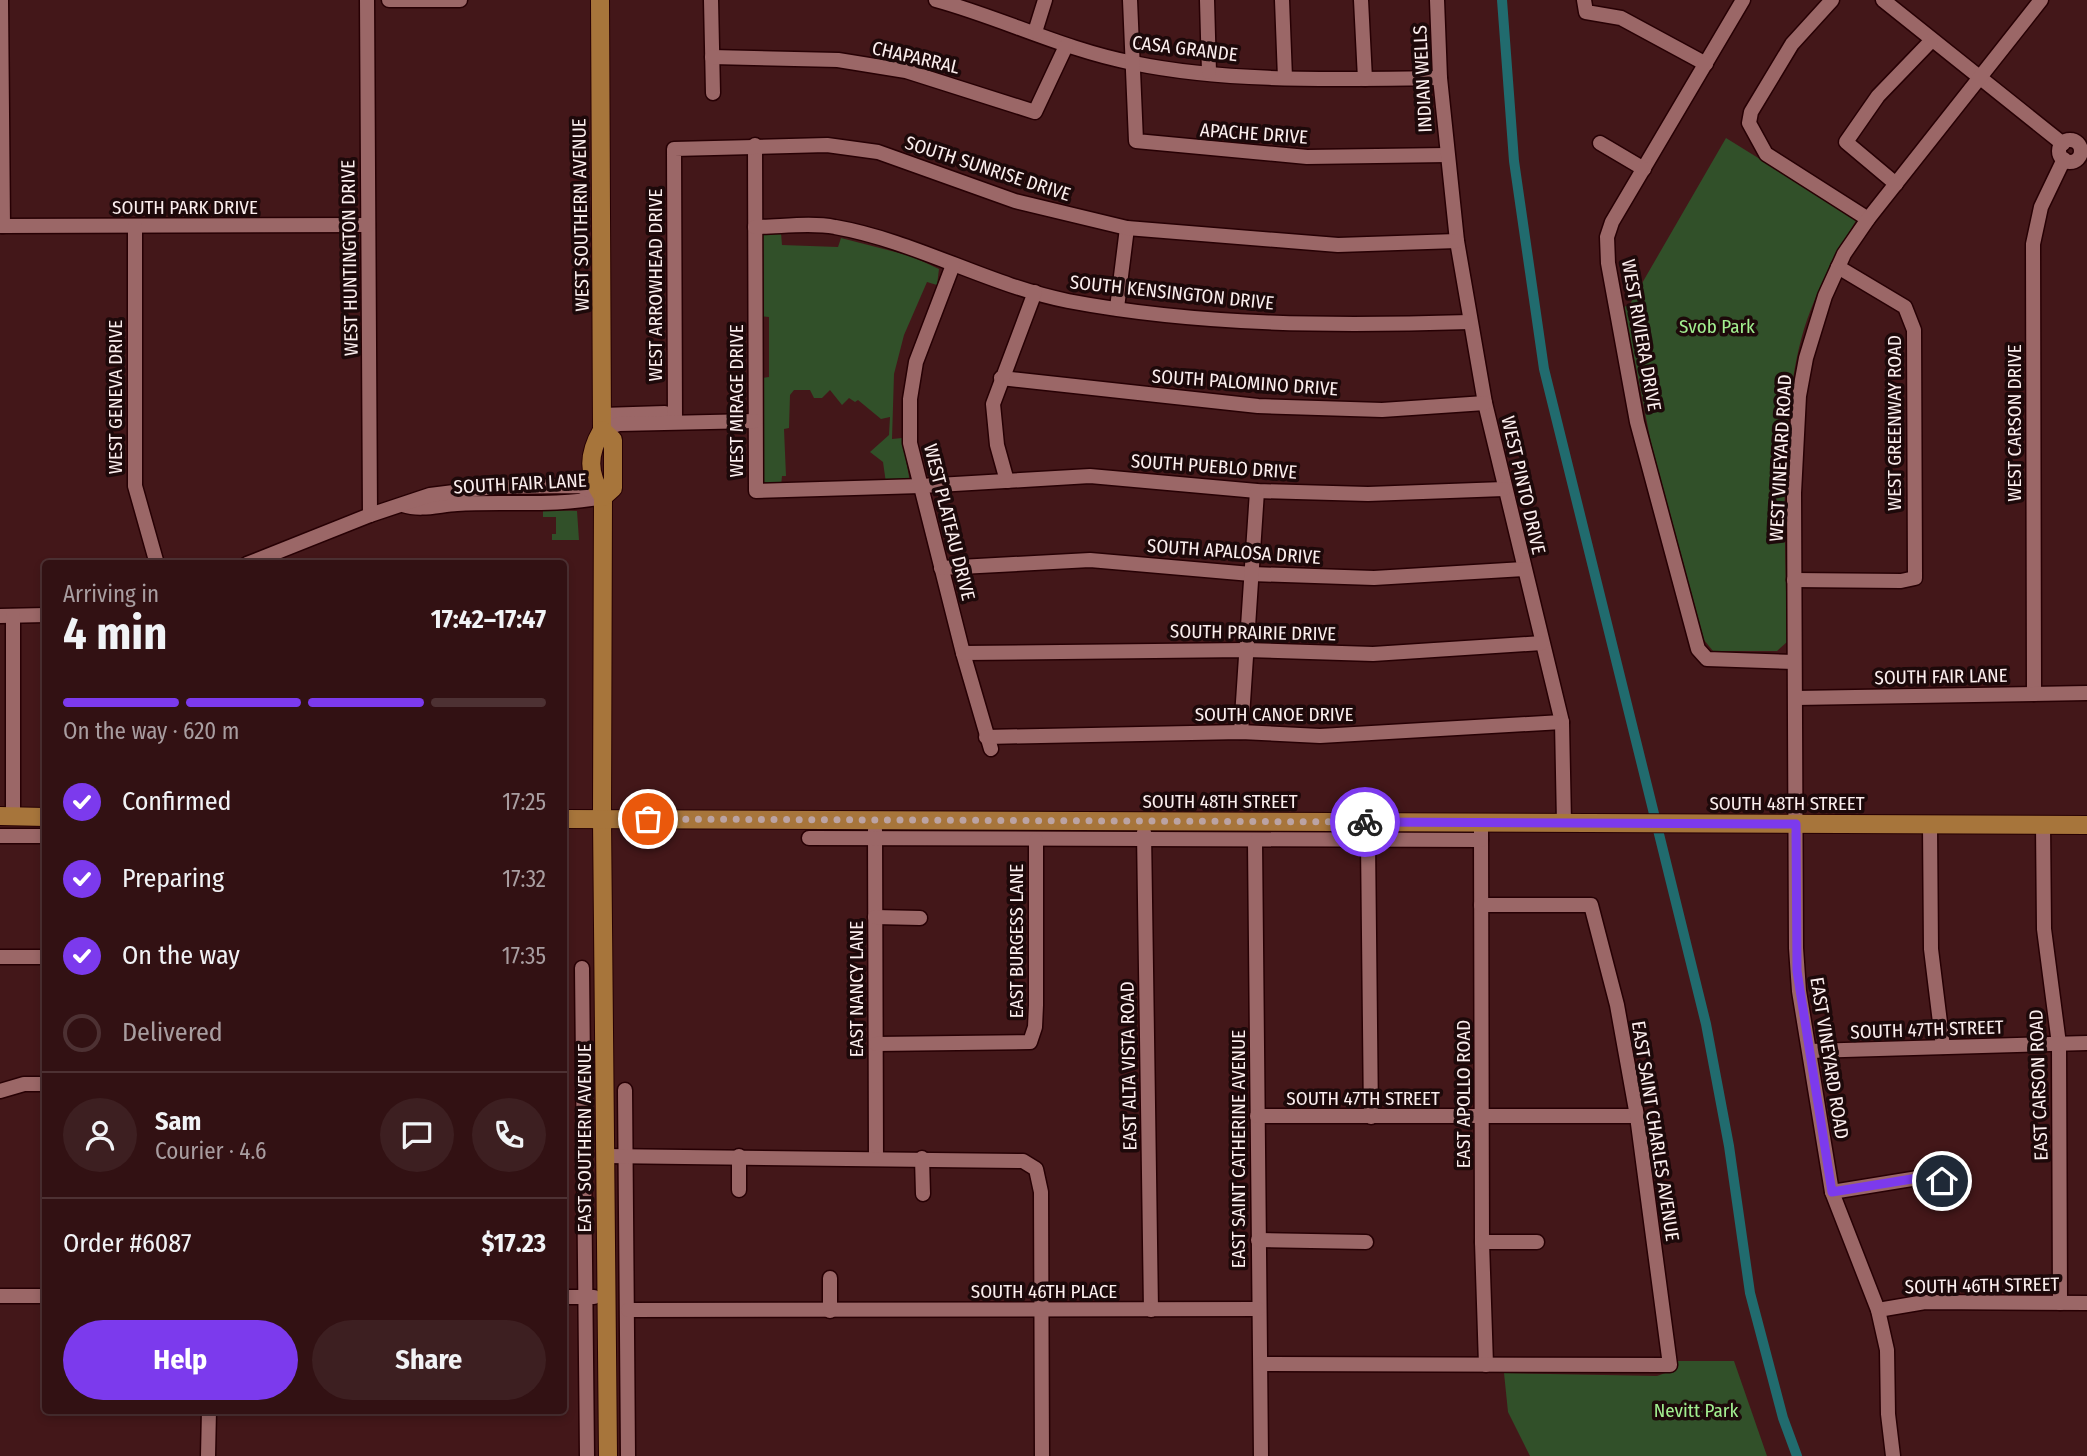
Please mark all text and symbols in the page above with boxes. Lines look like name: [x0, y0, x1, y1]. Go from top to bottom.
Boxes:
street label: INDIAN WELLS: [1408, 25, 1437, 133]
street label: CASA GRANDE: [1131, 31, 1239, 66]
street label: CHAPARRAL: [870, 36, 962, 79]
street label: WEST SOUTHERN AVENUE: [567, 118, 594, 312]
street label: APACHE DRIVE: [1199, 118, 1309, 149]
street label: SOUTH SUNRISE DRIVE: [902, 131, 1074, 206]
street label: WEST HUNTINGTON DRIVE: [336, 160, 363, 356]
street label: WEST ARROWHEAD DRIVE: [644, 189, 667, 381]
street label: SOUTH PARK DRIVE: [112, 196, 258, 219]
street label: WEST RIVIERA DRIVE: [1617, 257, 1666, 413]
street label: SOUTH KENSINGTON DRIVE: [1069, 270, 1275, 315]
park label: Svob Park: [1679, 315, 1755, 338]
street label: WEST GENEVA DRIVE: [104, 320, 127, 474]
street label: WEST MIRAGE DRIVE: [725, 324, 748, 478]
street label: WEST GREENWAY ROAD: [1883, 335, 1906, 511]
street label: WEST CARSON DRIVE: [2003, 344, 2026, 502]
street label: SOUTH PALOMINO DRIVE: [1151, 365, 1339, 400]
street label: WEST VINEYARD ROAD: [1765, 374, 1796, 542]
street label: WEST PINTO DRIVE: [1496, 414, 1551, 557]
street label: WEST PLATEAU DRIVE: [919, 441, 980, 603]
street label: SOUTH PUEBLO DRIVE: [1130, 449, 1298, 484]
street label: SOUTH FAIR LANE: [453, 469, 587, 498]
street label: SOUTH APALOSA DRIVE: [1146, 534, 1322, 569]
text: Arriving in: [63, 580, 159, 608]
text: 17:42–17:47: [431, 604, 546, 635]
text: 4 min: [63, 606, 167, 661]
street label: SOUTH PRAIRIE DRIVE: [1170, 620, 1336, 645]
street label: SOUTH FAIR LANE: [1874, 664, 2008, 689]
street label: SOUTH CANOE DRIVE: [1195, 703, 1353, 726]
text: On the way · 620 m: [63, 717, 239, 745]
icon: check: [63, 783, 101, 821]
text: Confirmed: [122, 786, 232, 817]
courier: [1330, 787, 1400, 857]
text: 17:25: [502, 788, 546, 816]
pin: [618, 789, 678, 849]
street label: SOUTH 48TH STREET: [1142, 790, 1298, 813]
street label: SOUTH 48TH STREET: [1709, 792, 1865, 815]
icon: bag: [629, 800, 667, 838]
icon: bike: [1346, 803, 1384, 841]
icon: check: [63, 860, 101, 898]
text: Preparing: [122, 863, 224, 894]
street label: EAST BURGESS LANE: [1005, 864, 1028, 1018]
text: 17:32: [502, 865, 546, 893]
street label: EAST NANCY LANE: [845, 921, 868, 1057]
icon: check: [63, 937, 101, 975]
text: On the way: [122, 940, 240, 971]
text: 17:35: [502, 942, 546, 970]
street label: EAST VINEYARD ROAD: [1805, 976, 1854, 1141]
street label: EAST ALTA VISTA ROAD: [1116, 981, 1141, 1151]
street label: EAST CARSON ROAD: [2024, 1009, 2053, 1161]
street label: SOUTH 47TH STREET: [1850, 1015, 2004, 1044]
text: Delivered: [122, 1017, 223, 1048]
street label: EAST SAINT CHARLES AVENUE: [1627, 1019, 1684, 1243]
street label: EAST APOLLO ROAD: [1452, 1020, 1475, 1168]
street label: EAST SAINT CATHERINE AVENUE: [1227, 1030, 1250, 1268]
street label: EAST SOUTHERN AVENUE: [573, 1043, 596, 1233]
street label: SOUTH 47TH STREET: [1286, 1087, 1440, 1110]
button: person: [63, 1098, 137, 1172]
button: chat: [380, 1098, 454, 1172]
button: phone: [472, 1098, 546, 1172]
text: Sam: [155, 1106, 201, 1137]
text: Courier · 4.6: [155, 1137, 266, 1165]
pin: [1912, 1151, 1972, 1211]
icon: home: [1923, 1162, 1961, 1200]
text: Order #6087: [63, 1228, 192, 1259]
text: $17.23: [482, 1228, 546, 1259]
street label: SOUTH 46TH STREET: [1905, 1273, 2060, 1298]
street label: SOUTH 46TH PLACE: [971, 1280, 1117, 1303]
button: Help: [63, 1320, 298, 1400]
button: Share: [312, 1320, 546, 1400]
park label: Nevitt Park: [1654, 1399, 1739, 1422]

